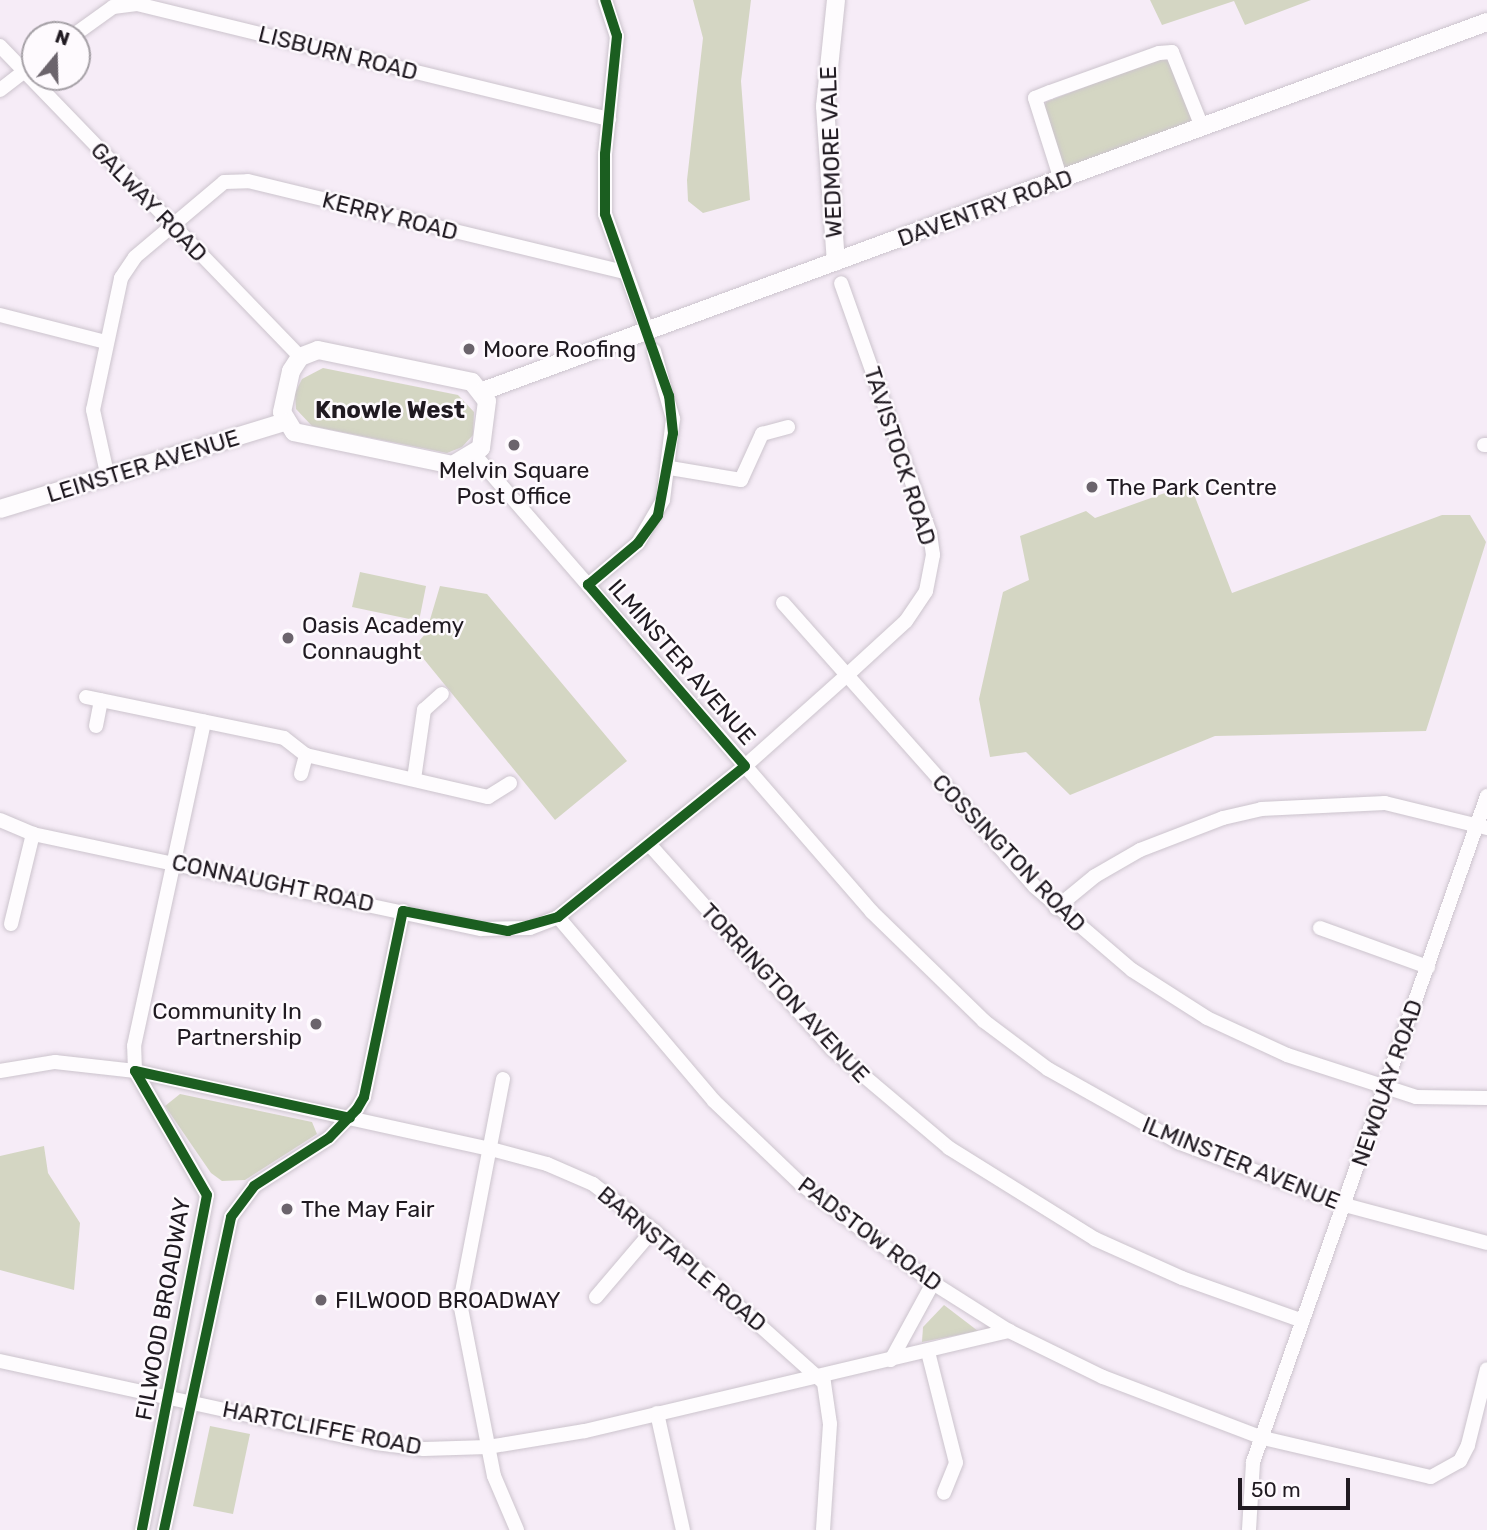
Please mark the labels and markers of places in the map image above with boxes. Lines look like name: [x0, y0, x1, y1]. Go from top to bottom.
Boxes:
place label: Moore Roofing: [483, 335, 636, 363]
marker: Moore Roofing: [461, 341, 477, 357]
marker: Melvin Square Post Office: [506, 437, 522, 453]
place label: Melvin Square Post Office: [439, 456, 589, 510]
place label: The Park Centre: [1106, 473, 1277, 501]
marker: The Park Centre: [1084, 479, 1100, 495]
place label: Oasis Academy Connaught: [302, 611, 465, 665]
marker: Oasis Academy Connaught: [280, 630, 296, 646]
place label: Community In Partnership: [152, 997, 302, 1051]
marker: Community In Partnership: [308, 1016, 324, 1032]
place label: The May Fair: [301, 1195, 435, 1223]
marker: The May Fair: [279, 1201, 295, 1217]
place label: FILWOOD BROADWAY: [335, 1286, 561, 1314]
marker: FILWOOD BROADWAY: [313, 1292, 329, 1308]

